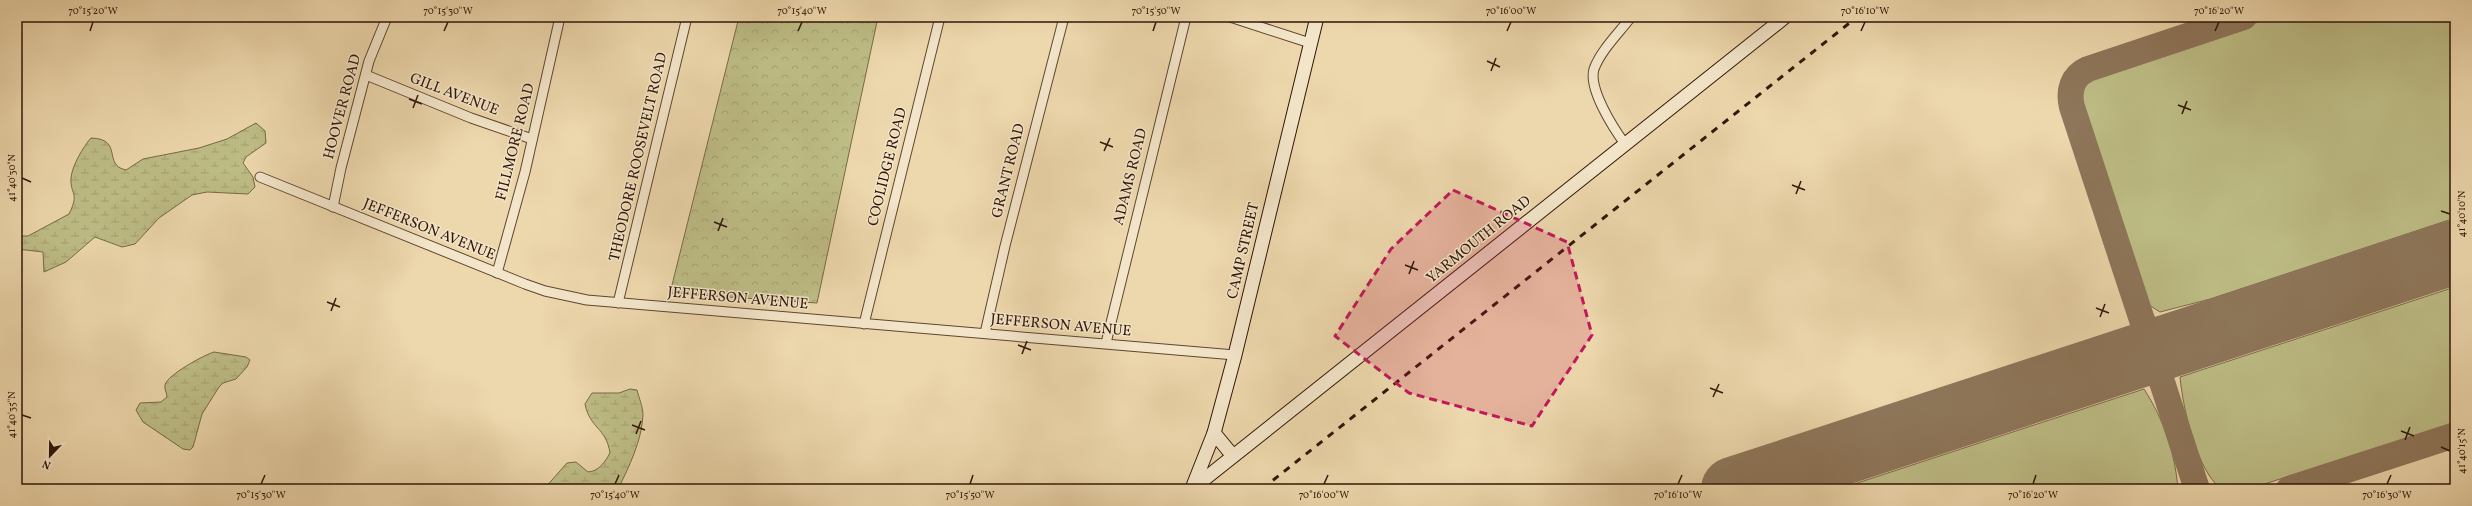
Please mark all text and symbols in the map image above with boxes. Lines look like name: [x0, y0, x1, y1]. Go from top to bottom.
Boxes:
text: 70°15'20"W: [68, 4, 118, 18]
text: 70°15'30"W: [423, 4, 473, 18]
text: 70°15'40"W: [777, 4, 827, 18]
text: 70°15'50"W: [1131, 4, 1181, 18]
text: 70°16'00"W: [1486, 4, 1536, 18]
text: 70°16'10"W: [1841, 4, 1889, 18]
text: 70°16'20"W: [2194, 4, 2244, 18]
street label: THEODORE ROOSEVELT ROAD: [605, 50, 673, 264]
street label: HOOVER ROAD: [319, 52, 367, 162]
street label: GILL AVENUE: [406, 68, 502, 122]
street label: FILLMORE ROAD: [491, 81, 541, 203]
street label: COOLIDGE ROAD: [863, 105, 913, 228]
street label: GRANT ROAD: [987, 122, 1031, 220]
street label: ADAMS ROAD: [1109, 126, 1153, 228]
text: 41°40'30"N: [5, 153, 19, 202]
text: 41°40'10"N: [2455, 190, 2469, 237]
street label: YARMOUTH ROAD: [1422, 191, 1536, 289]
street label: JEFFERSON AVENUE: [360, 194, 498, 266]
street label: CAMP STREET: [1223, 200, 1265, 301]
street label: JEFFERSON AVENUE: [667, 282, 809, 316]
street label: JEFFERSON AVENUE: [990, 309, 1132, 343]
text: 41°40'35"N: [5, 391, 19, 439]
text: 41°40'15"N: [2455, 427, 2469, 474]
north arrow: [30, 436, 70, 476]
text: N: [40, 455, 53, 472]
text: 70°15'30"W: [236, 488, 286, 502]
text: 70°15'40"W: [590, 488, 640, 502]
text: 70°15'50"W: [945, 488, 995, 502]
text: 70°16'00"W: [1299, 488, 1349, 502]
text: 70°16'10"W: [1654, 488, 1702, 502]
text: 70°16'20"W: [2008, 488, 2058, 502]
text: 70°16'30"W: [2362, 488, 2412, 502]

